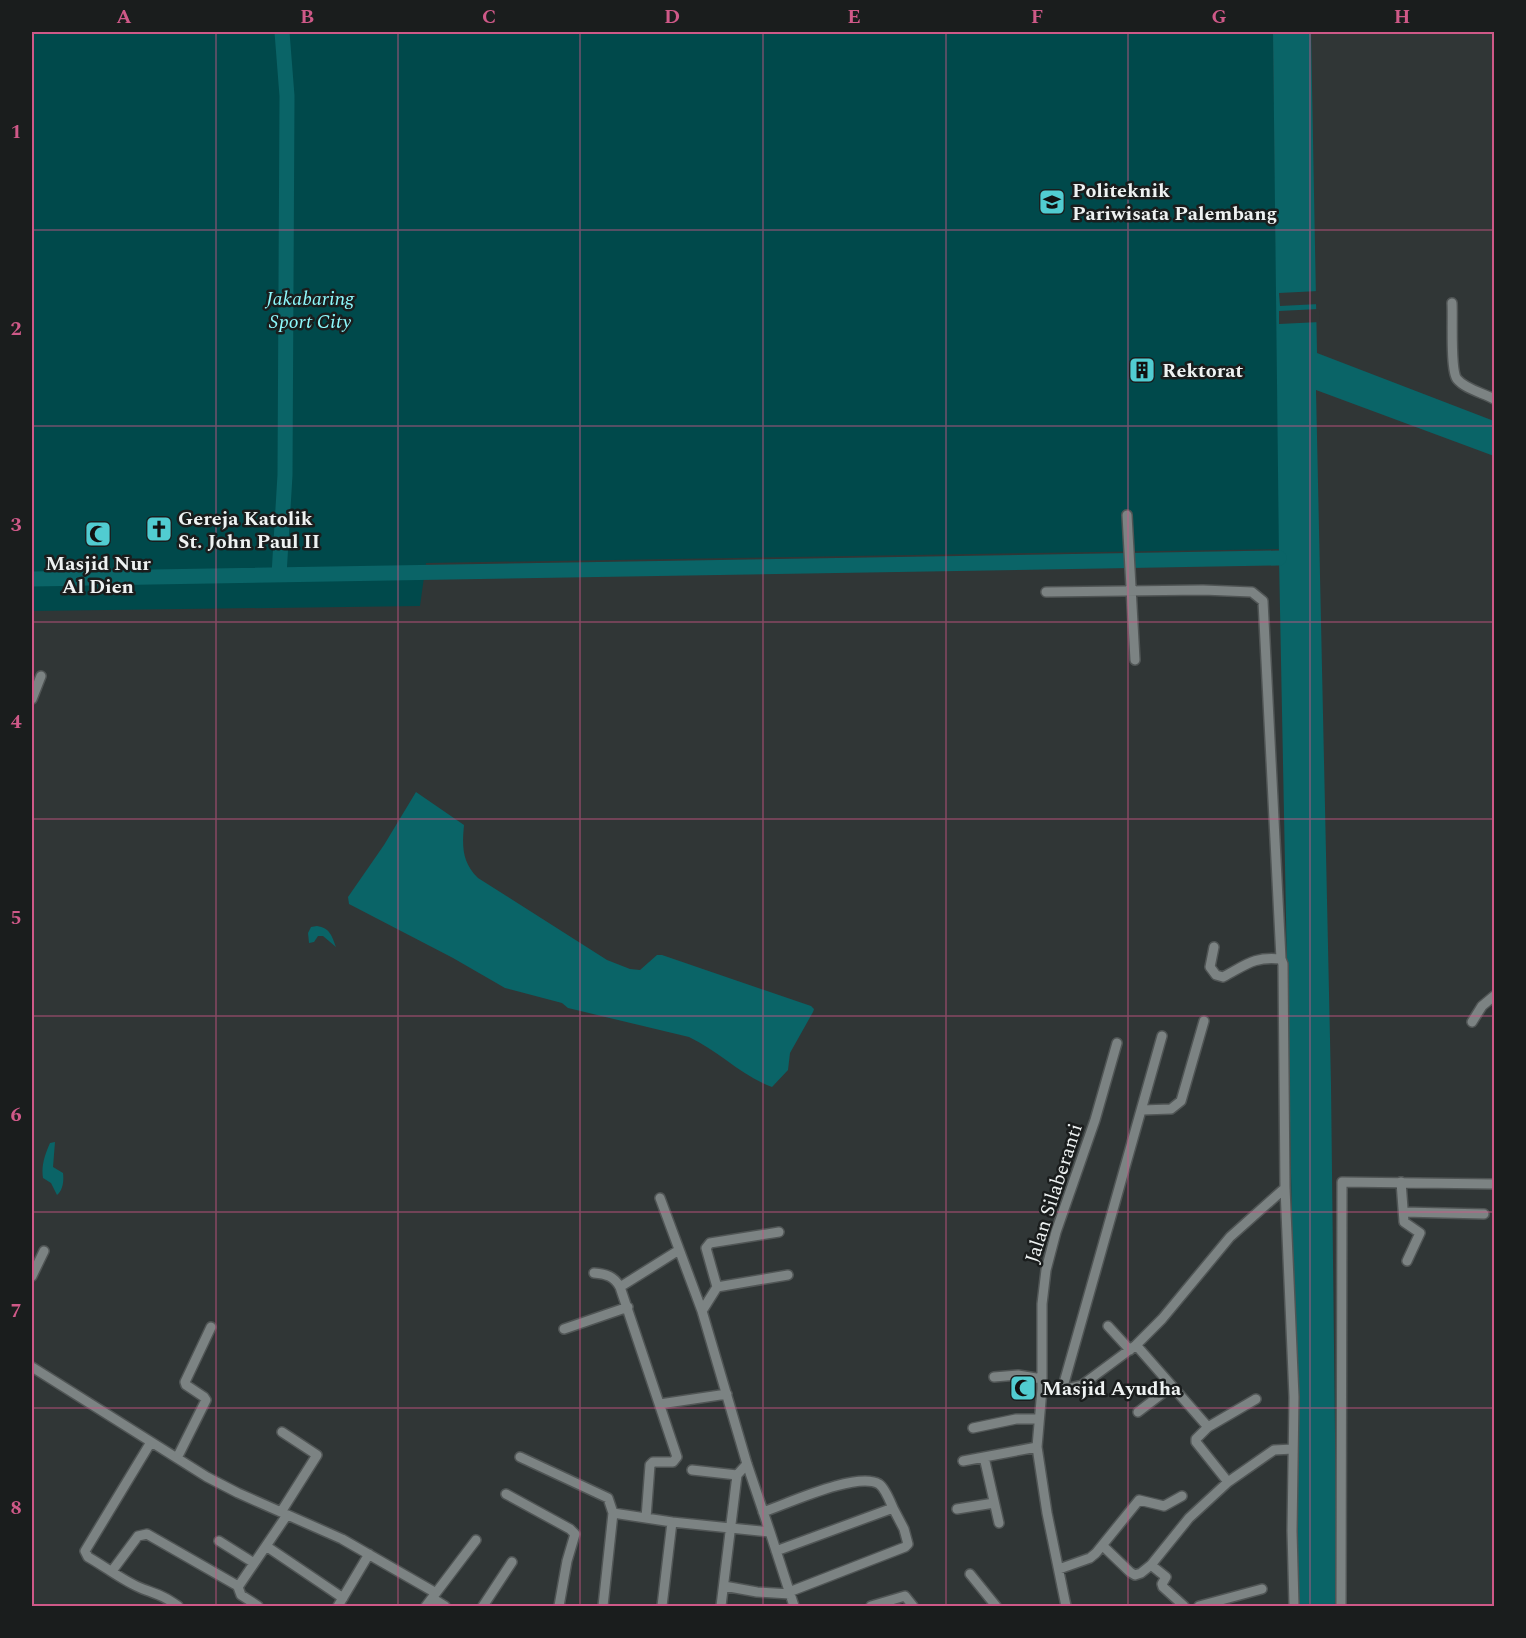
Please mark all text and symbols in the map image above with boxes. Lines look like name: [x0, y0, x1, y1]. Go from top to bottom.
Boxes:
text: A: [116, 2, 132, 32]
text: B: [300, 2, 314, 32]
text: C: [482, 2, 496, 32]
text: D: [664, 2, 680, 32]
text: E: [847, 2, 861, 32]
text: F: [1031, 2, 1043, 32]
text: G: [1211, 2, 1227, 32]
text: H: [1394, 2, 1410, 32]
text: 1: [10, 117, 22, 147]
place label: Politeknik Pariwisata Palembang: [1072, 176, 1277, 229]
school or university icon: Politeknik Pariwisata Palembang: [1037, 187, 1067, 217]
park label: Jakabaring Sport City: [264, 284, 355, 337]
text: 2: [10, 314, 22, 344]
building icon: Rektorat: [1127, 355, 1157, 385]
place label: Rektorat: [1162, 356, 1244, 386]
place label: Gereja Katolik St. John Paul II: [178, 504, 320, 557]
text: 3: [10, 510, 22, 540]
church icon: Gereja Katolik St. John Paul II: [144, 514, 174, 544]
mosque icon: Masjid Nur Al Dien: [83, 519, 113, 549]
place label: Masjid Nur Al Dien: [45, 549, 151, 602]
text: 4: [10, 707, 22, 737]
text: 5: [10, 903, 22, 933]
text: 6: [10, 1100, 22, 1130]
street label: Jalan Silaberanti: [1017, 1119, 1091, 1267]
text: 7: [10, 1296, 22, 1326]
mosque icon: Masjid Ayudha: [1008, 1373, 1038, 1403]
place label: Masjid Ayudha: [1042, 1374, 1182, 1404]
text: 8: [10, 1493, 22, 1523]

